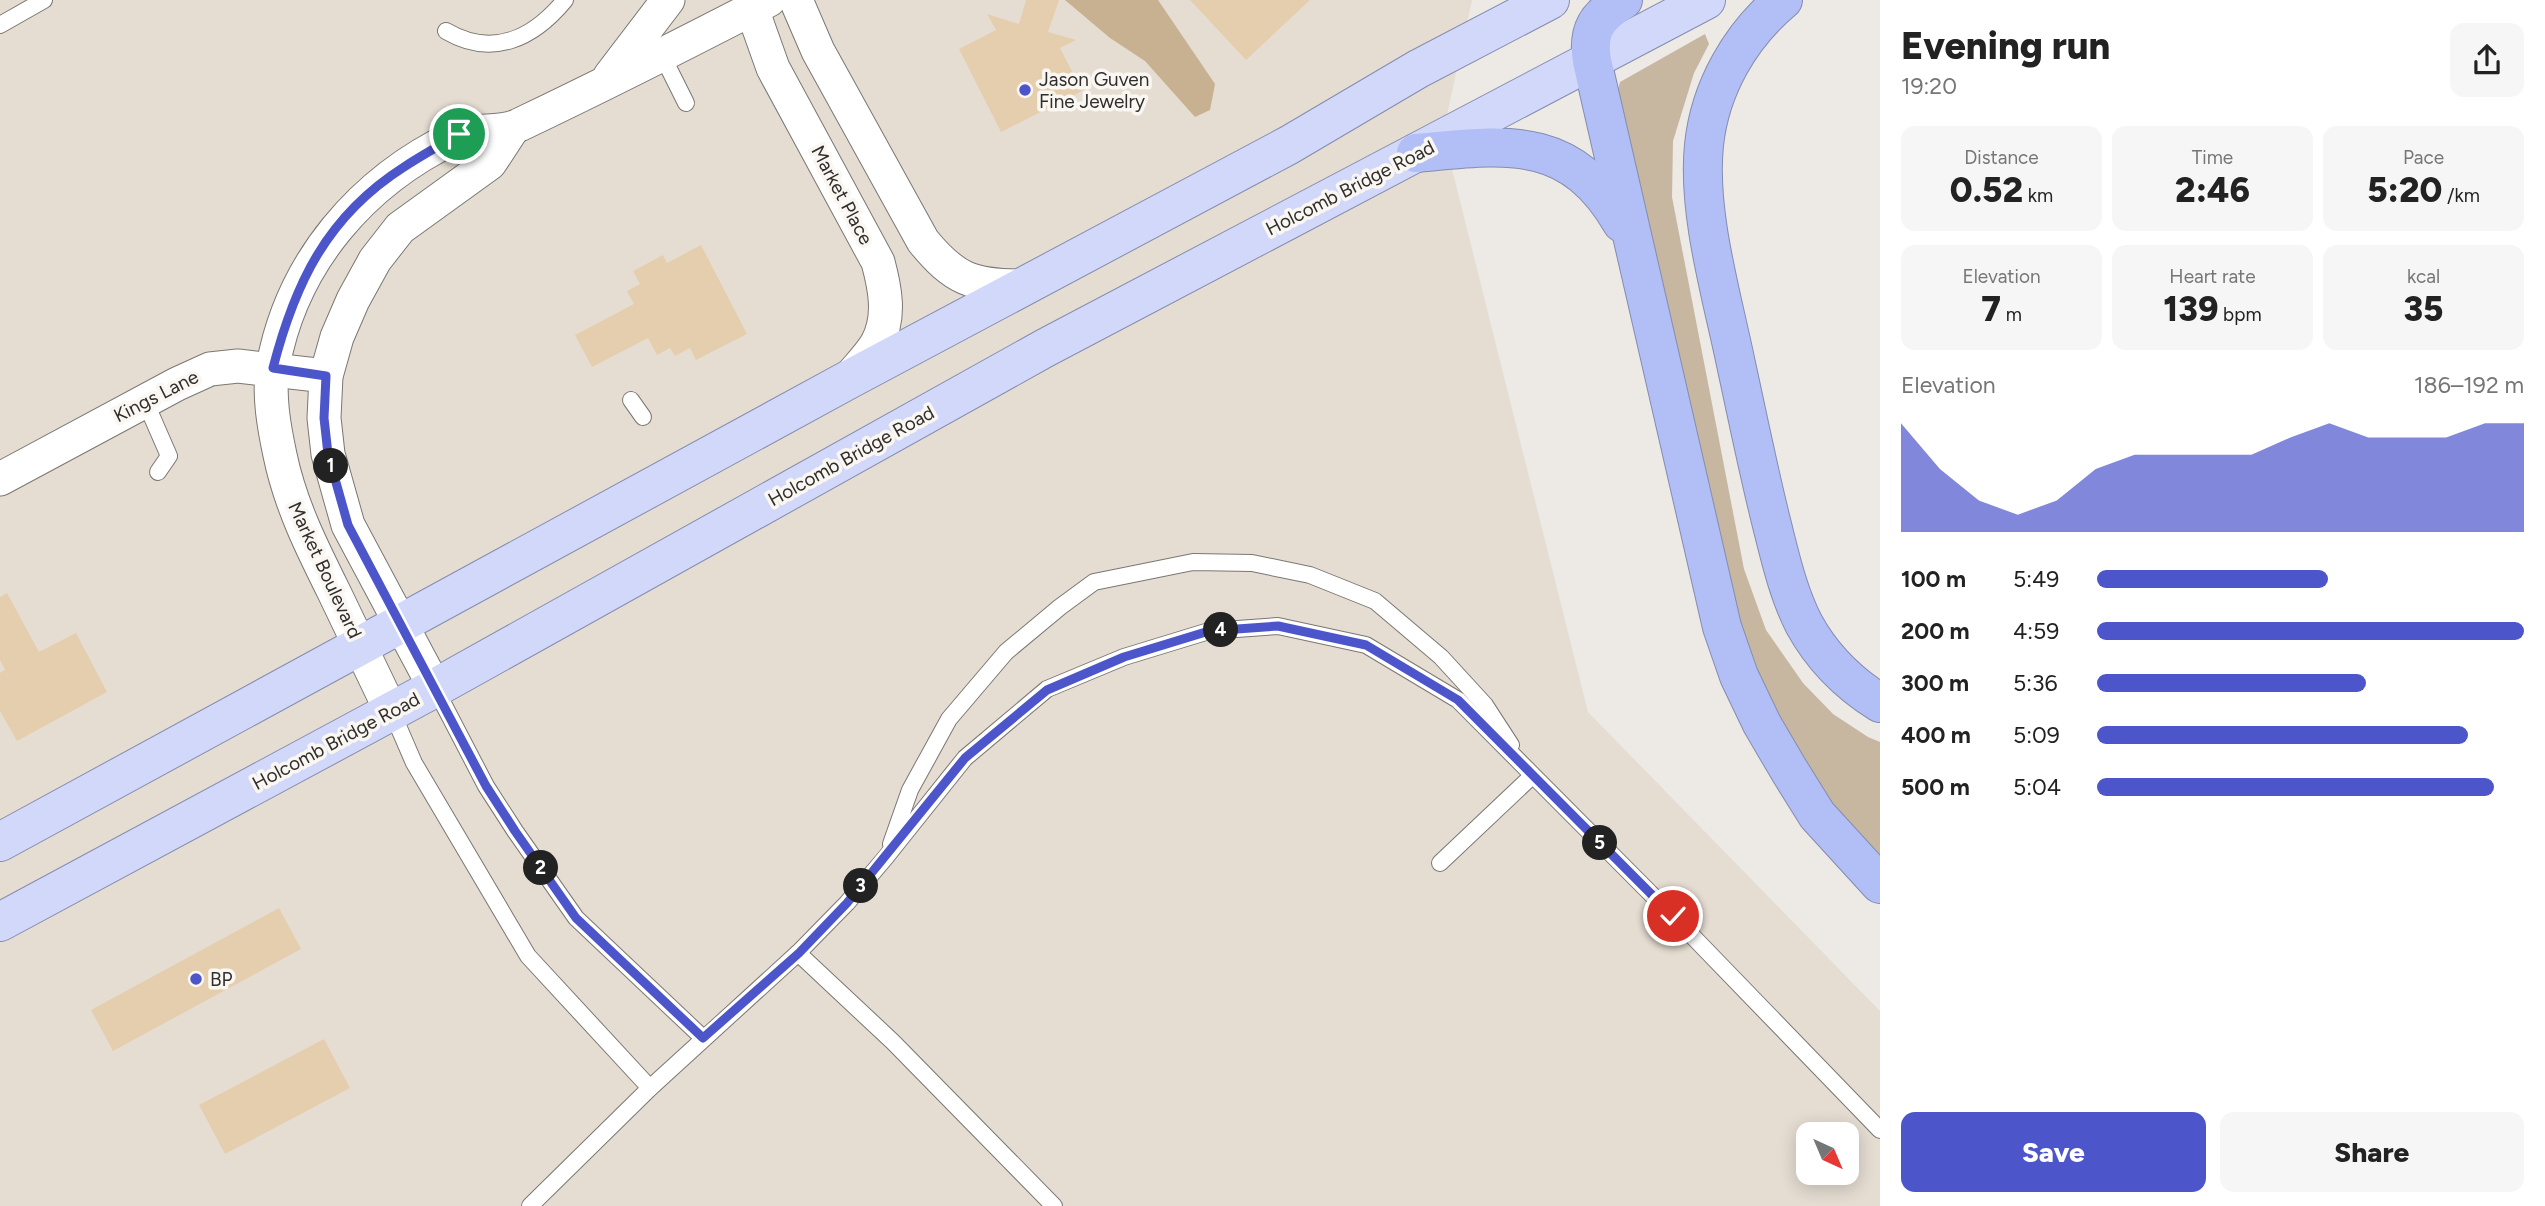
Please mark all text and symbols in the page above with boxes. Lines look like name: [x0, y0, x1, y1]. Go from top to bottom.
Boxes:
text: Evening run: [1901, 23, 2110, 69]
button: share: [2450, 23, 2524, 97]
place label: Jason Guven Fine Jewelry: [1039, 68, 1149, 113]
text: 19:20: [1901, 72, 1957, 100]
marker: Jason Guven Fine Jewelry: [1017, 82, 1033, 98]
pin: [429, 104, 489, 164]
icon: arrive: [440, 115, 478, 153]
street label: Holcomb Bridge Road: [1262, 135, 1438, 241]
street label: Market Place: [806, 141, 878, 249]
text: Distance: [1964, 146, 2039, 169]
text: Time: [2192, 146, 2233, 169]
text: Pace: [2403, 146, 2444, 169]
text: 0.52: [1950, 169, 2023, 211]
text: 2:46: [2175, 169, 2250, 211]
text: 5:20: [2367, 169, 2442, 211]
text: km: [2023, 184, 2053, 207]
text: /km: [2442, 184, 2480, 207]
text: Elevation: [1962, 265, 2041, 288]
text: Heart rate: [2169, 265, 2256, 288]
text: kcal: [2407, 265, 2440, 288]
text: 7: [1981, 288, 2001, 330]
text: 139: [2163, 288, 2218, 330]
text: 35: [2403, 288, 2444, 330]
text: m: [2001, 303, 2022, 326]
text: bpm: [2218, 303, 2262, 326]
street label: Kings Lane: [110, 365, 202, 427]
text: Elevation: [1901, 371, 1996, 399]
text: 186–192 m: [2414, 371, 2524, 399]
street label: Holcomb Bridge Road: [764, 401, 938, 511]
pin: 1: [314, 448, 348, 484]
text: 1: [326, 454, 335, 477]
street label: Market Boulevard: [283, 498, 367, 642]
text: 100 m: [1901, 565, 1966, 593]
text: 5:49: [2013, 565, 2059, 593]
pin: 4: [1204, 612, 1238, 648]
text: 200 m: [1901, 617, 1970, 645]
text: 4:59: [2013, 617, 2059, 645]
text: 4: [1214, 618, 1227, 641]
text: 300 m: [1901, 669, 1969, 697]
text: 5:36: [2013, 669, 2058, 697]
street label: Holcomb Bridge Road: [248, 687, 424, 795]
text: 400 m: [1901, 721, 1971, 749]
text: 5:09: [2013, 721, 2060, 749]
text: 500 m: [1901, 773, 1970, 801]
text: 5:04: [2013, 773, 2061, 801]
pin: 5: [1582, 826, 1618, 860]
text: 5: [1594, 831, 1605, 854]
pin: 2: [524, 850, 558, 886]
text: 2: [535, 856, 546, 879]
pin: 3: [844, 868, 878, 903]
text: 3: [855, 874, 866, 897]
pin: [1643, 886, 1703, 946]
icon: check: [1654, 897, 1692, 935]
place label: BP: [210, 968, 233, 991]
marker: BP: [188, 971, 204, 987]
button: Save: [1901, 1112, 2206, 1192]
button: Share: [2220, 1112, 2524, 1192]
north arrow: [1796, 1122, 1858, 1185]
map controls: [1796, 1122, 1859, 1185]

